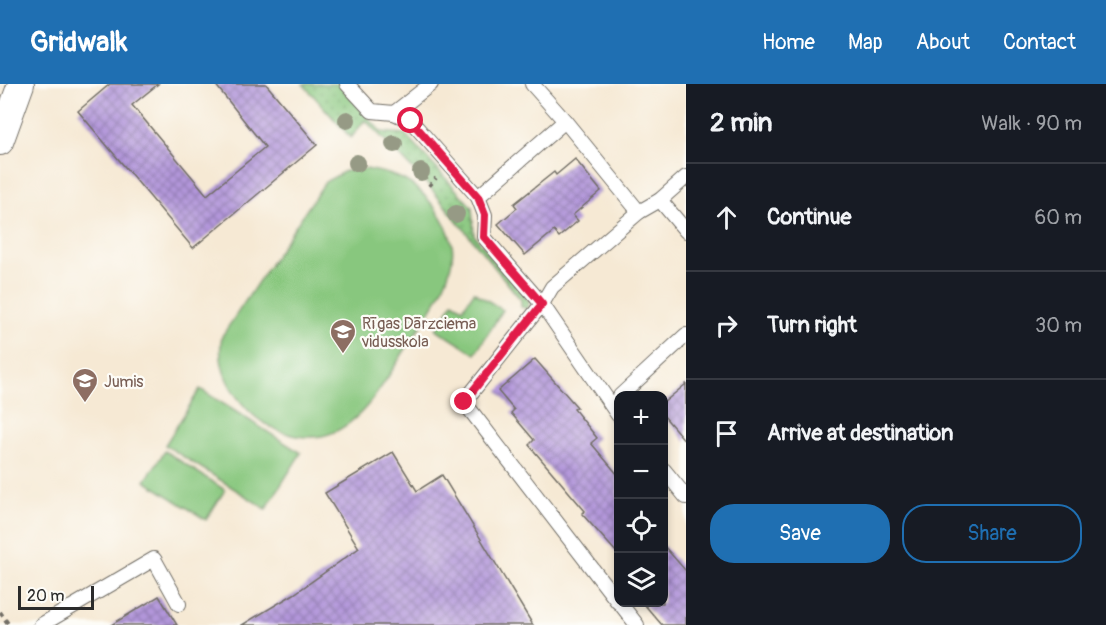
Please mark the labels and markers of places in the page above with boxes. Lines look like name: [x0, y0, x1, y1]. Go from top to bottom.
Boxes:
place label: Rīgas Dārzciema vidusskola: [361, 314, 476, 352]
school or university icon: Rīgas Dārzciema vidusskola: [328, 317, 358, 355]
school or university icon: Jumis: [70, 366, 100, 404]
place label: Jumis: [104, 372, 143, 392]

